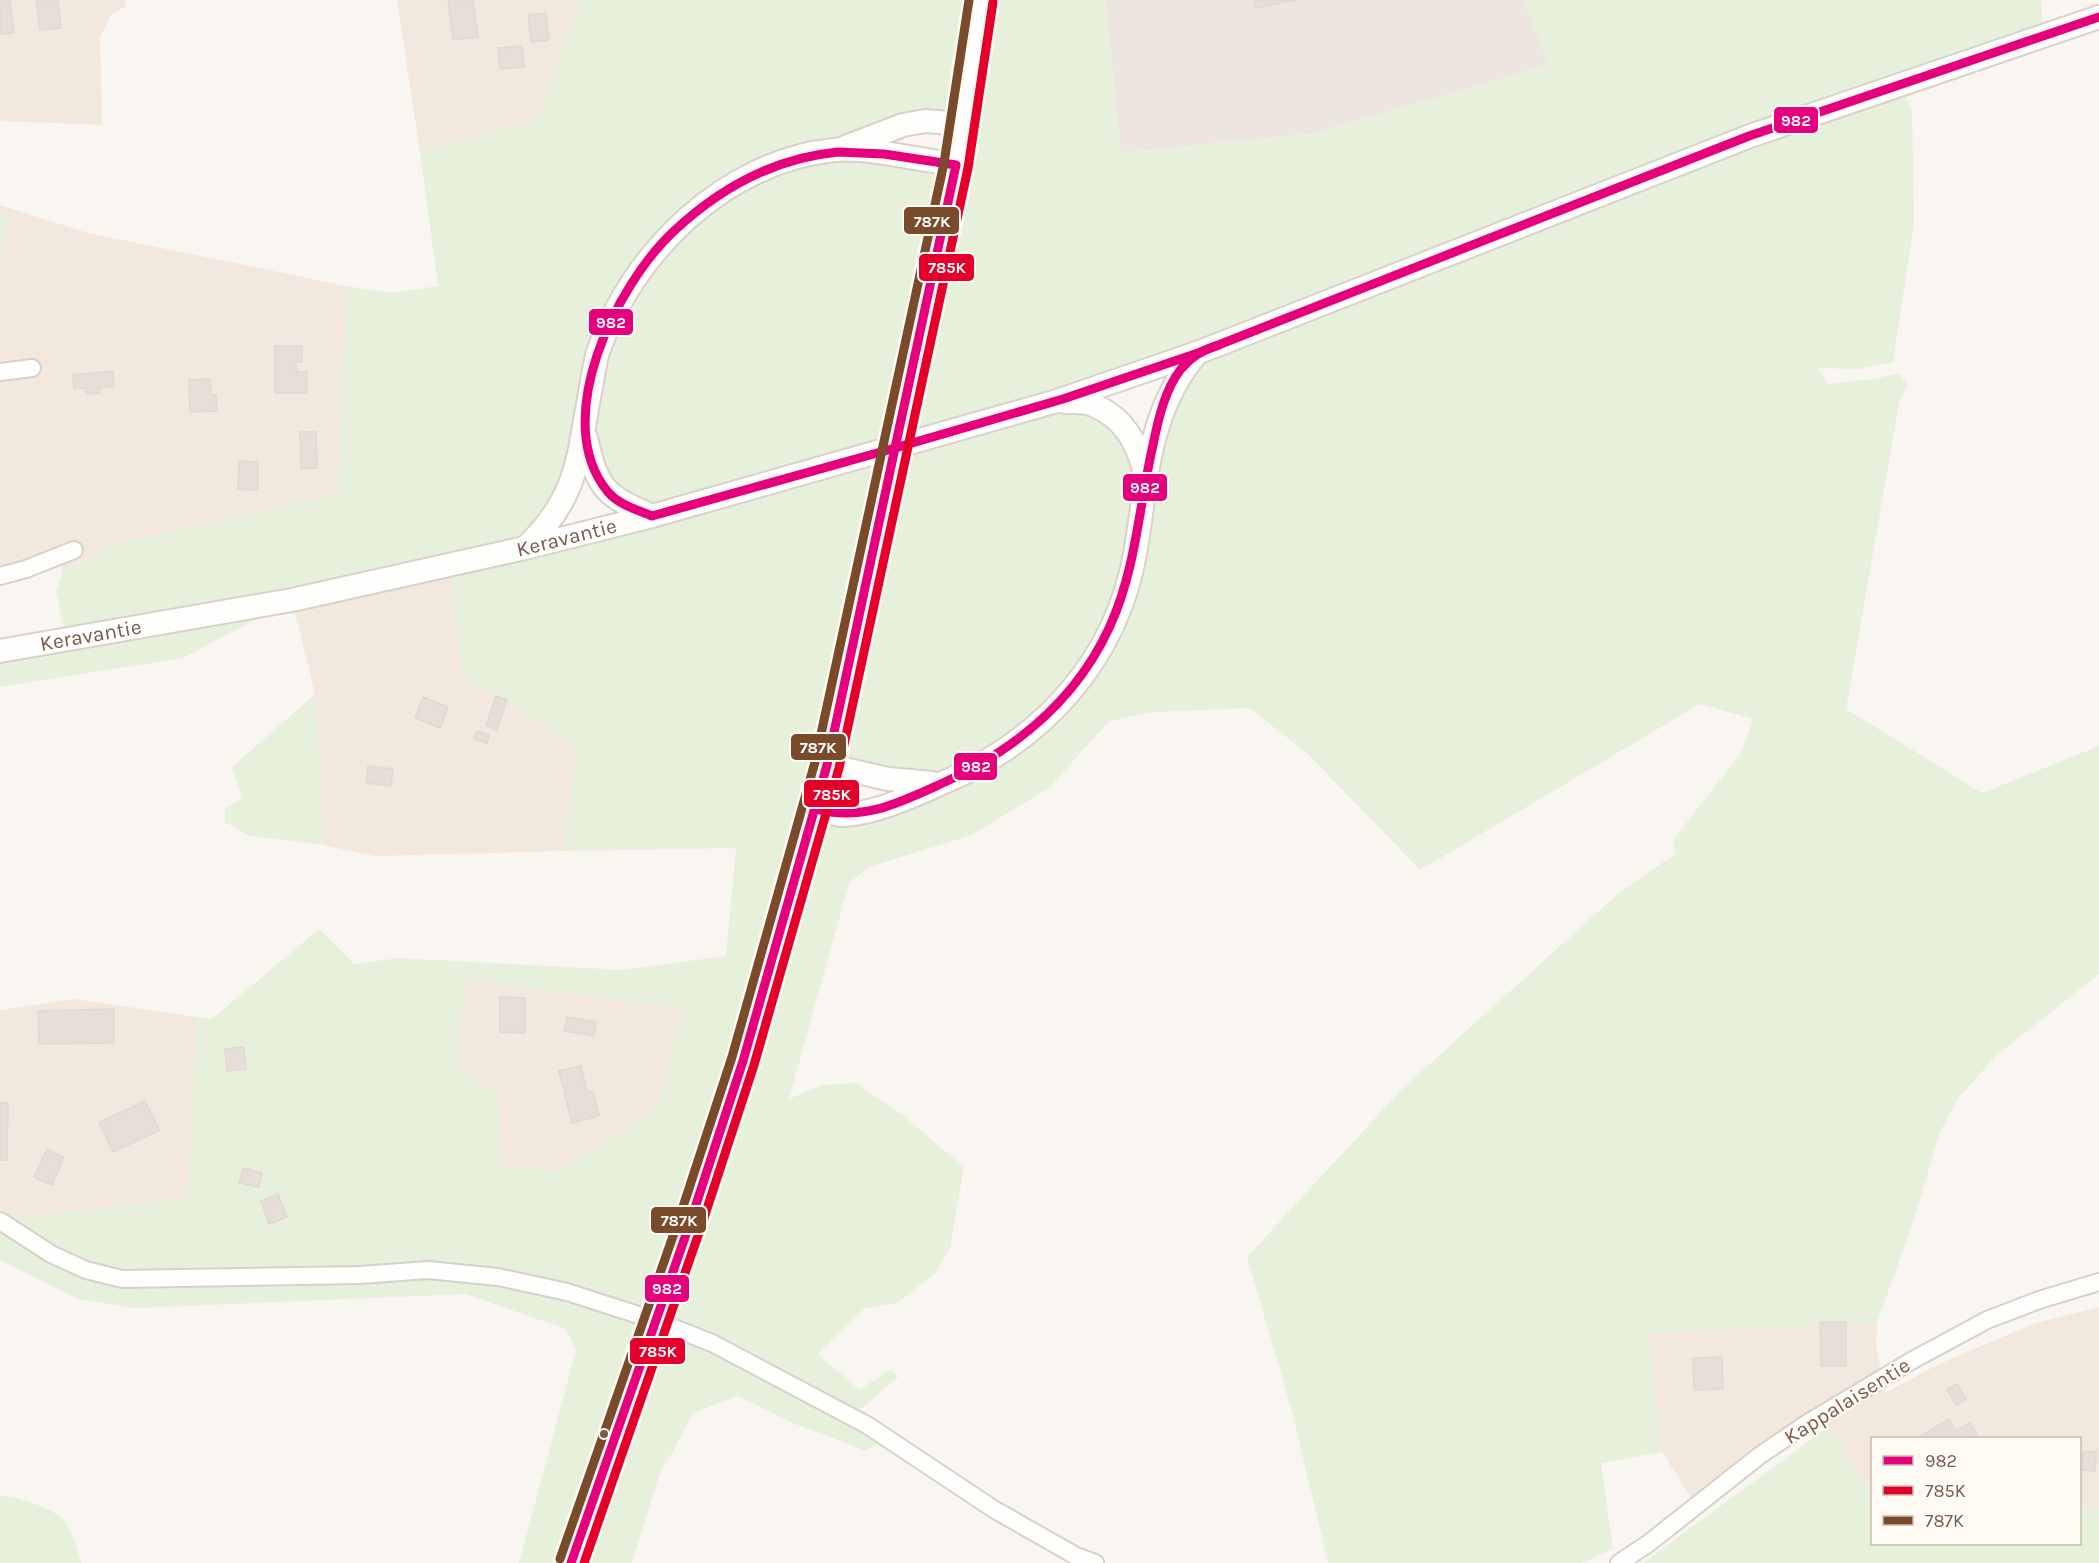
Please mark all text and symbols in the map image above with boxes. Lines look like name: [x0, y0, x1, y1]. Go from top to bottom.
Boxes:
line badge: 982: [1773, 106, 1819, 134]
text: 982: [1781, 111, 1811, 130]
line badge: 787K: [903, 206, 960, 235]
text: 787K: [914, 212, 951, 231]
line badge: 785K: [918, 253, 975, 282]
text: 785K: [928, 258, 967, 277]
line badge: 982: [588, 308, 634, 336]
text: 982: [596, 313, 626, 332]
line badge: 982: [1122, 473, 1168, 502]
text: 982: [1130, 478, 1160, 497]
street label: Keravantie: [514, 513, 619, 562]
street label: Keravantie: [38, 615, 143, 656]
line badge: 787K: [790, 733, 847, 761]
text: 787K: [800, 738, 837, 757]
line badge: 982: [953, 752, 998, 781]
text: 982: [961, 757, 991, 776]
line badge: 785K: [803, 779, 860, 808]
text: 785K: [813, 785, 852, 804]
line badge: 787K: [650, 1206, 707, 1234]
text: 787K: [661, 1211, 698, 1230]
line badge: 982: [644, 1274, 690, 1303]
text: 982: [652, 1279, 682, 1298]
line badge: 785K: [629, 1337, 686, 1365]
text: 785K: [639, 1342, 678, 1361]
street label: Kappalaisentie: [1780, 1353, 1914, 1449]
unlabelled marker: [598, 1428, 610, 1440]
legend: [1871, 1437, 2081, 1545]
text: 982: [1925, 1450, 1957, 1472]
text: 785K: [1925, 1480, 1966, 1502]
text: 787K: [1925, 1510, 1964, 1532]

